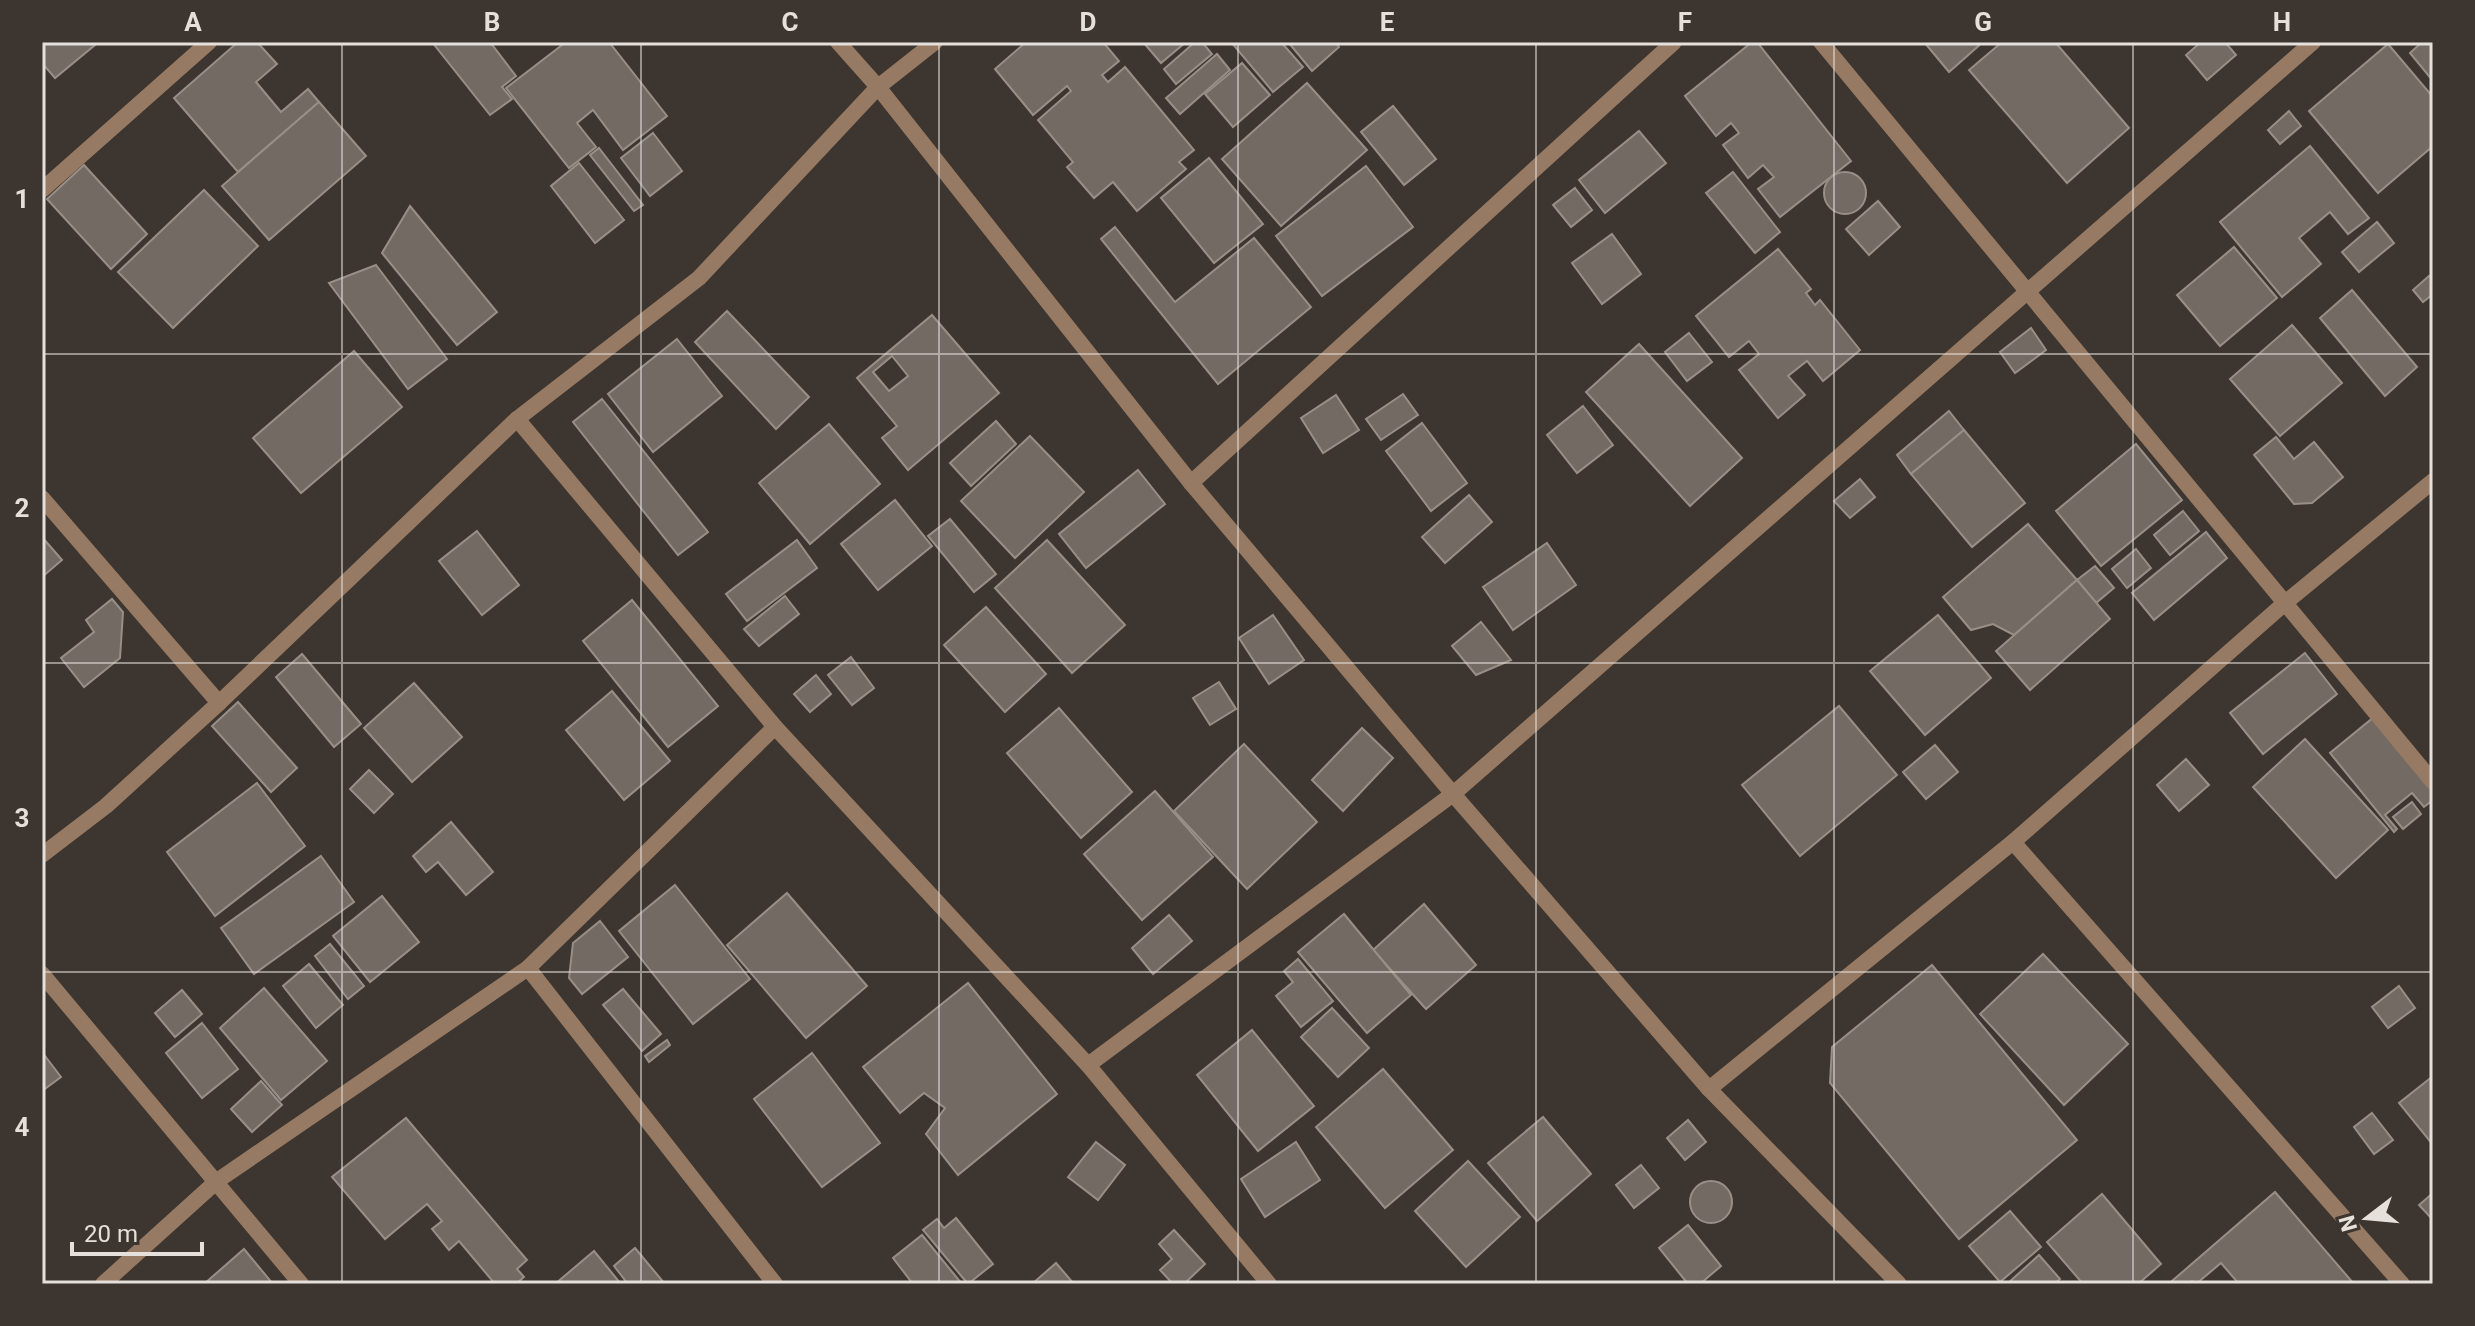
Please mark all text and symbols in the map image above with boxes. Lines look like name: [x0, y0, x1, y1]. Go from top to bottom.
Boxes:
text: A: [184, 7, 202, 37]
text: B: [484, 7, 500, 37]
text: C: [781, 7, 799, 37]
text: D: [1080, 7, 1096, 37]
text: E: [1380, 7, 1395, 37]
text: F: [1678, 7, 1692, 37]
text: G: [1974, 7, 1992, 37]
text: H: [2273, 7, 2291, 37]
text: 1: [15, 184, 29, 214]
text: 2: [15, 493, 29, 523]
text: 3: [15, 803, 29, 833]
text: 4: [15, 1112, 30, 1142]
north arrow: [2327, 1178, 2407, 1258]
scale bar: [72, 1206, 202, 1256]
text: N: [2334, 1212, 2362, 1234]
text: 20 m: [84, 1220, 138, 1248]

